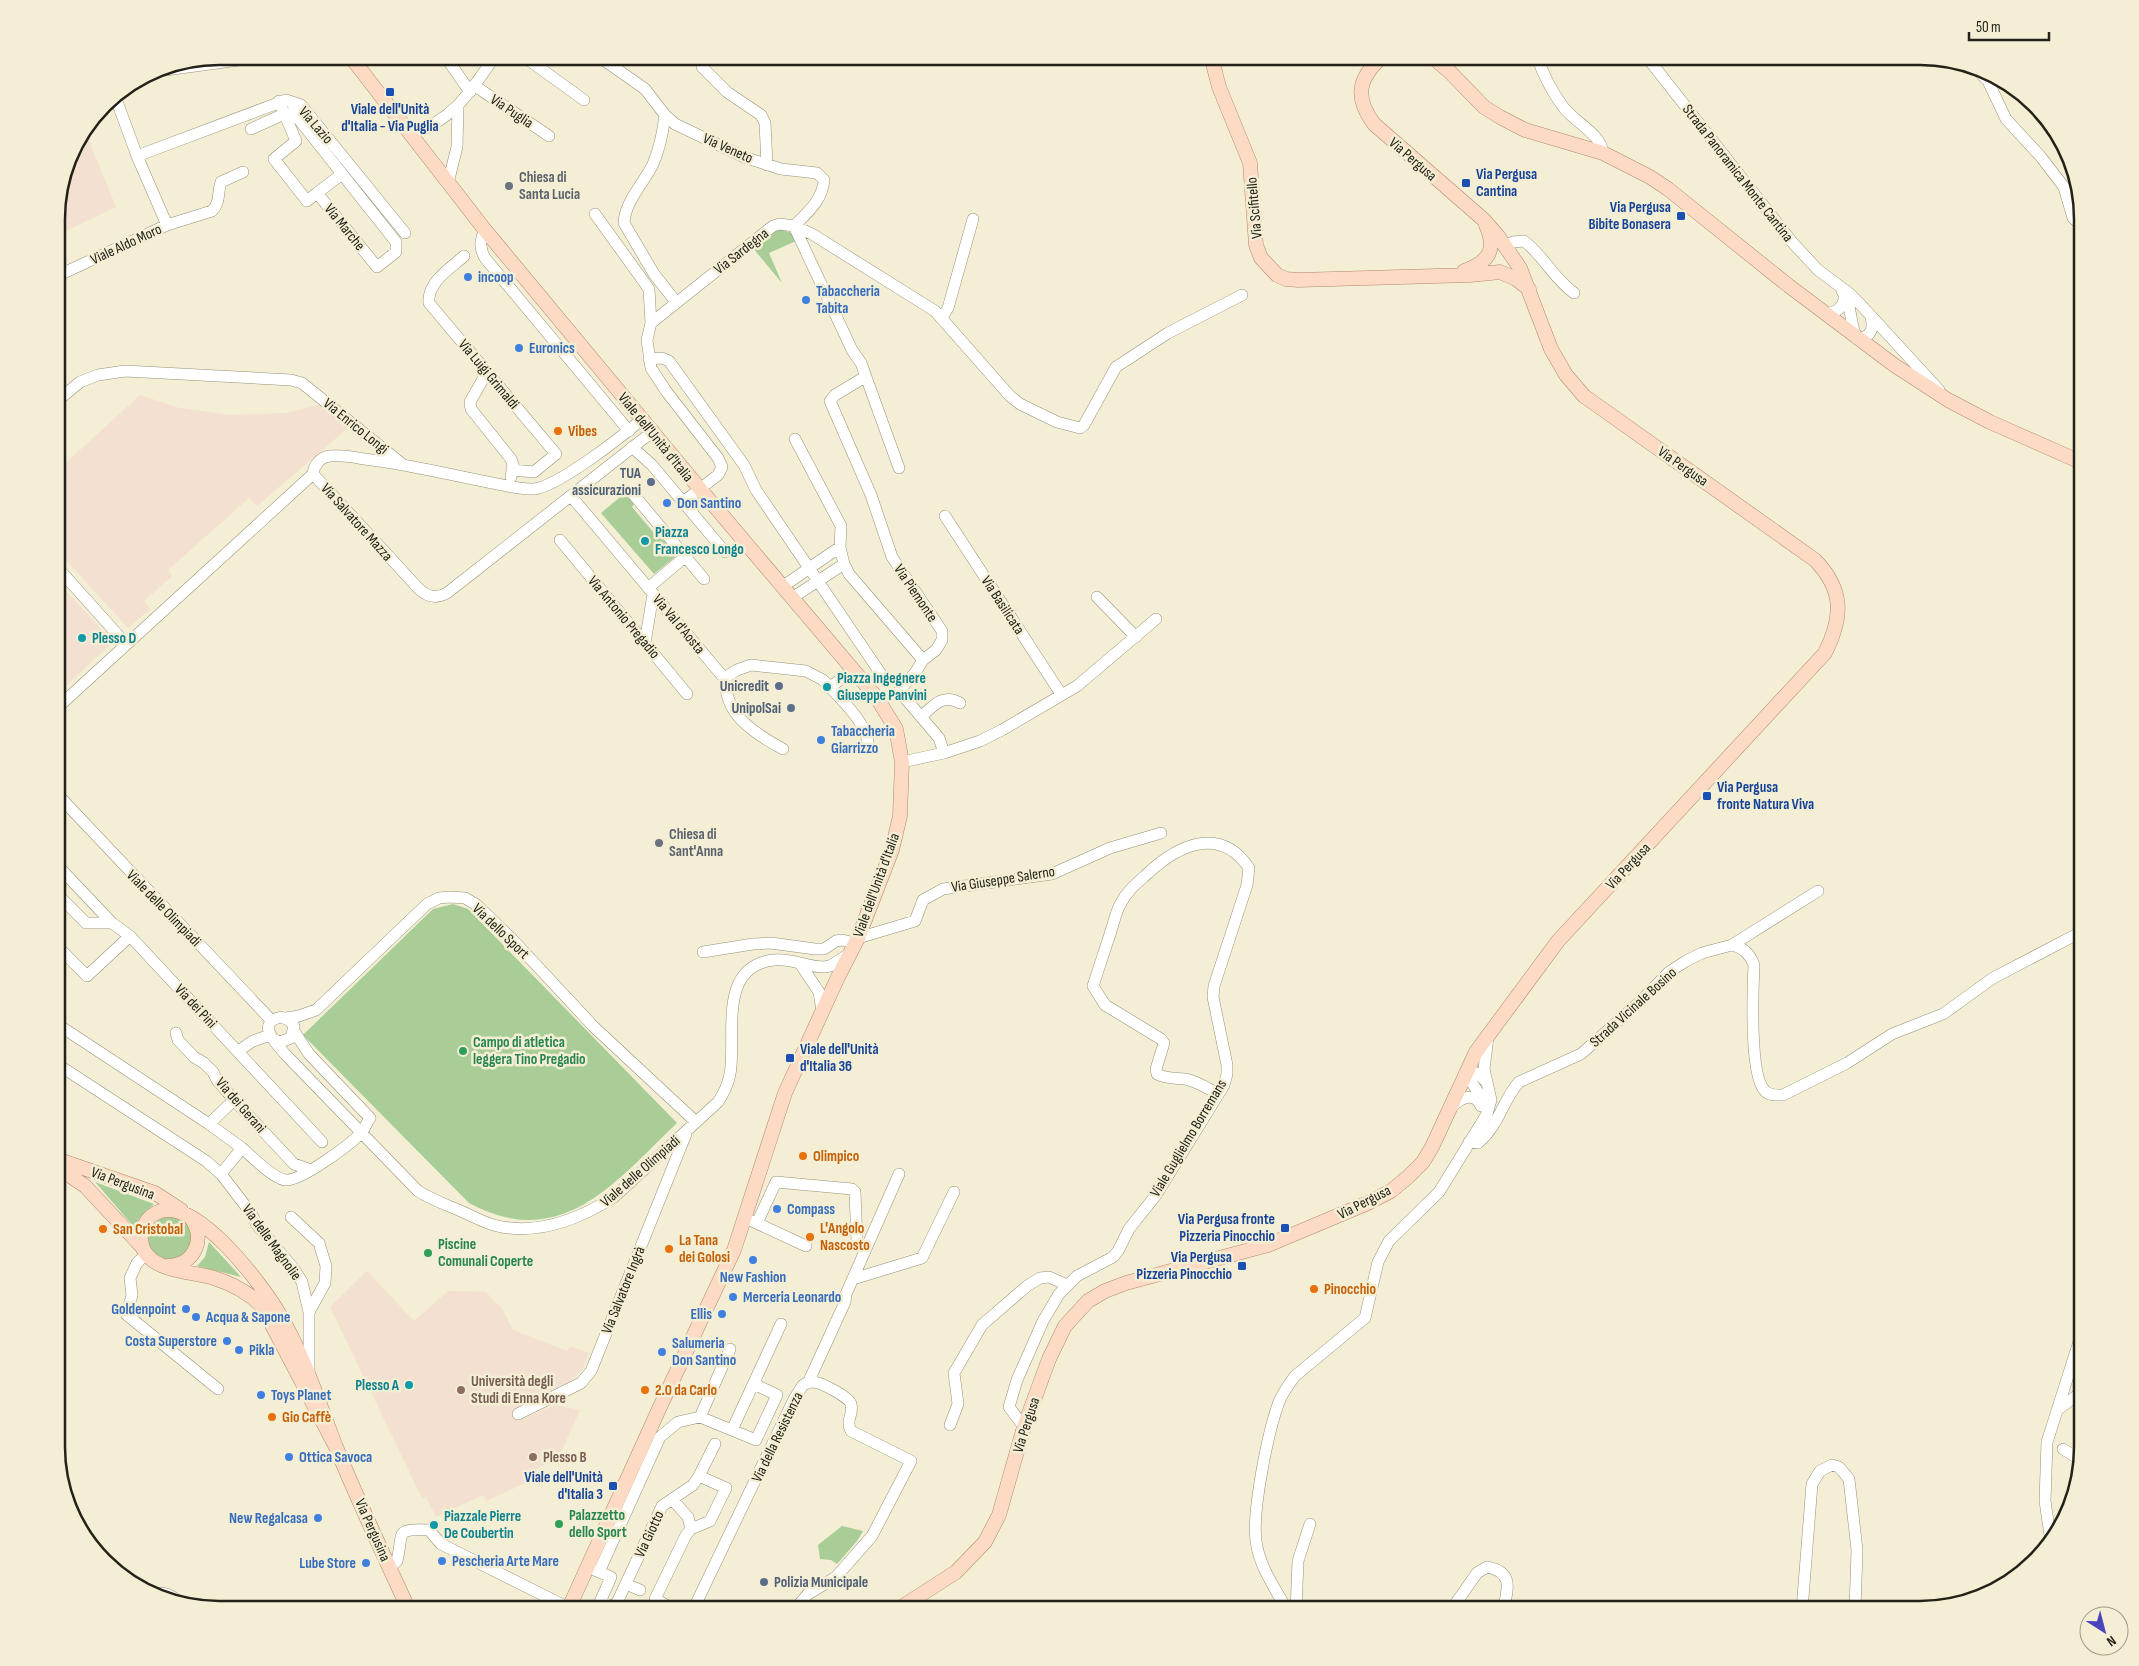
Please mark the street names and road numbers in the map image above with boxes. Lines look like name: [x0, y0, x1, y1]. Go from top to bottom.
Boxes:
street label: Via Puglia: [487, 90, 537, 133]
street label: Strada Panoramica Monte Cantina: [1678, 101, 1797, 246]
street label: Via Lazio: [294, 103, 337, 148]
street label: Via Veneto: [700, 129, 756, 168]
street label: Via Pergusa: [1385, 133, 1441, 185]
street label: Via Scifitello: [1242, 176, 1267, 240]
street label: Via Marche: [320, 200, 369, 255]
street label: Viale Aldo Moro: [88, 220, 165, 269]
street label: Via Sardegna: [710, 224, 773, 279]
street label: Via Luigi Grimaldi: [454, 336, 523, 413]
street label: Viale dell'Unità d'Italia: [614, 389, 698, 486]
street label: Via Enrico Longi: [319, 394, 392, 459]
street label: Via Pergusa: [1654, 442, 1712, 491]
street label: Via Salvatore Mazza: [317, 479, 397, 565]
street label: Via Piemonte: [889, 561, 942, 626]
street label: Via Antonio Pregadio: [583, 572, 664, 663]
street label: Via Basilicata: [977, 572, 1029, 638]
street label: Via Val d'Aosta: [648, 591, 709, 658]
street label: Viale dell'Unità d'Italia: [849, 830, 904, 940]
street label: Via Pergusa: [1602, 839, 1655, 894]
street label: Via Giuseppe Salerno: [950, 862, 1056, 897]
street label: Viale delle Olimpiadi: [122, 866, 205, 951]
street label: Via dello Sport: [468, 899, 533, 964]
street label: Strada Vicinale Bosino: [1586, 963, 1681, 1051]
street label: Via dei Pini: [170, 980, 221, 1033]
street label: Via dei Gerani: [211, 1074, 270, 1137]
street label: Viale Guglielmo Borremans: [1146, 1076, 1231, 1200]
street label: Viale delle Olimpiadi: [597, 1131, 684, 1211]
street label: Via Pergusina: [88, 1163, 158, 1204]
street label: Via Pergusa: [1334, 1181, 1394, 1224]
street label: Via delle Magnolie: [238, 1201, 306, 1284]
street label: Via Salvatore Ingrà: [597, 1244, 650, 1337]
street label: Via della Resistenza: [747, 1389, 808, 1485]
street label: Via Pergusa: [1009, 1395, 1044, 1455]
street label: Via Pergusina: [350, 1496, 395, 1565]
street label: Via Giotto: [630, 1508, 669, 1561]

